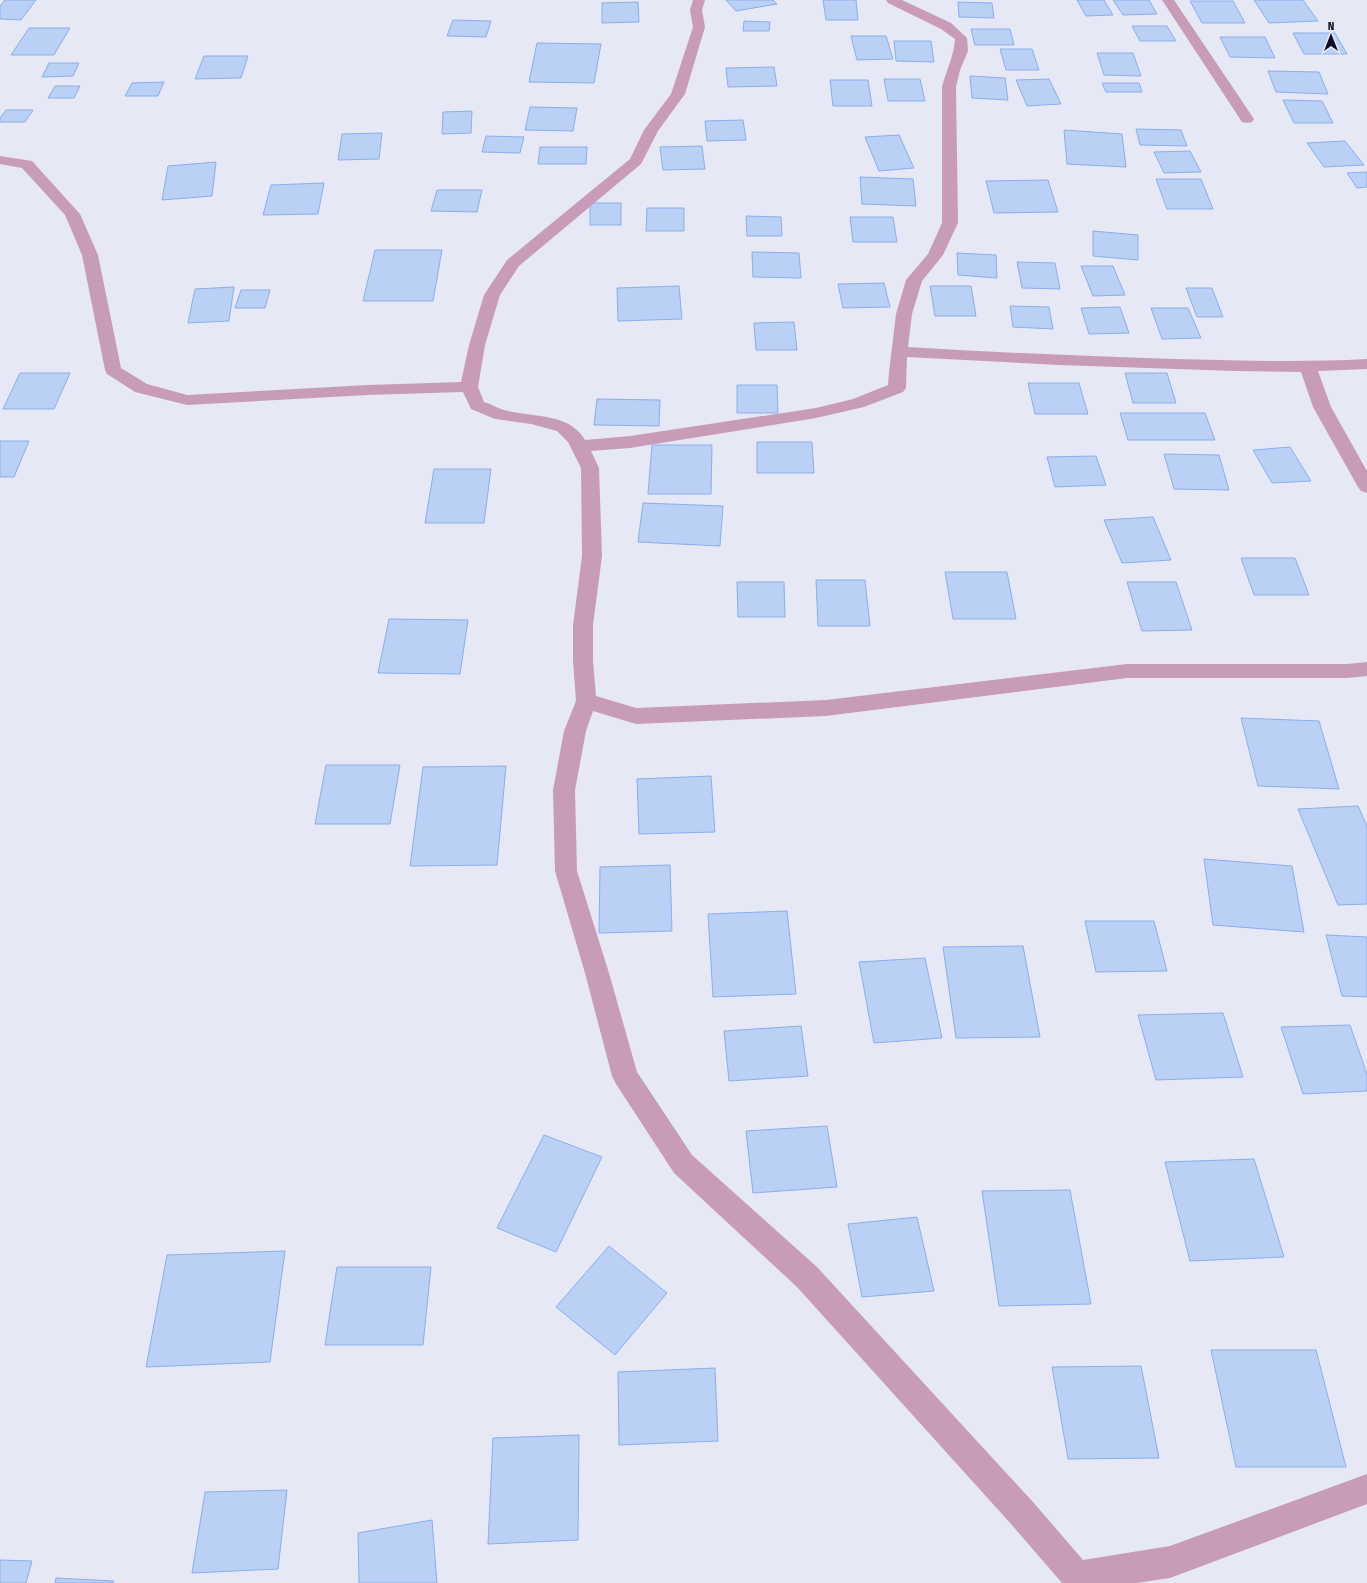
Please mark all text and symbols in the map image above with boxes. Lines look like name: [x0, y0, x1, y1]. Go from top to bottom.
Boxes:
north arrow: [1311, 16, 1351, 56]
text: N: [1328, 20, 1334, 33]

